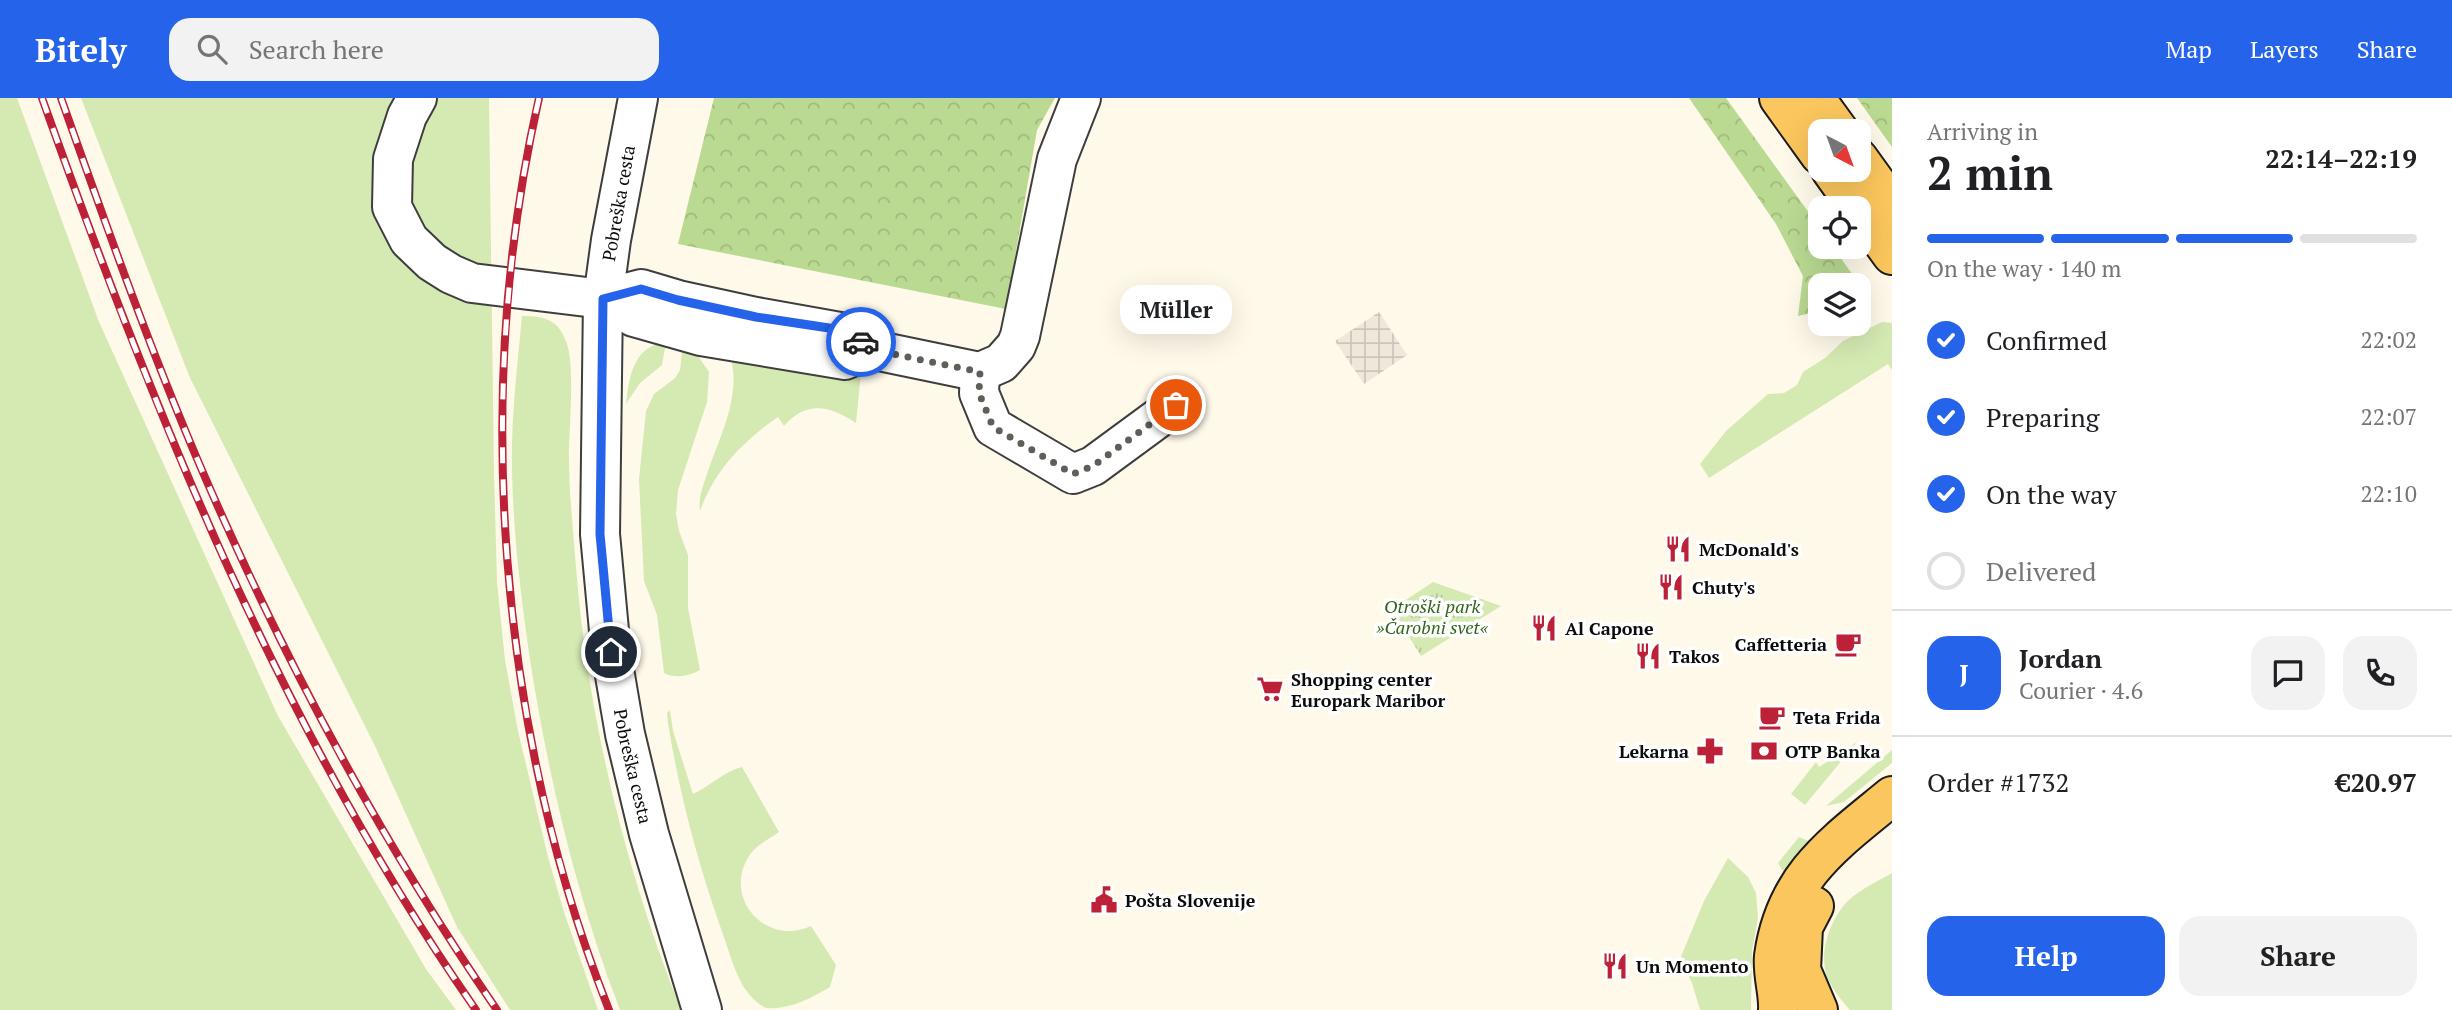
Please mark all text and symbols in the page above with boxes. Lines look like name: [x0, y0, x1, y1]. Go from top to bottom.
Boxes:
search box: [169, 18, 659, 81]
text: Bitely: [35, 28, 127, 71]
icon: search: [193, 30, 231, 68]
text: Search here: [249, 32, 384, 66]
text: Map: [2165, 33, 2212, 65]
text: Layers: [2250, 33, 2319, 65]
text: Share: [2357, 33, 2417, 65]
text: Arriving in: [1927, 116, 2038, 147]
north arrow: [1808, 119, 1871, 182]
map controls: [1808, 119, 1871, 336]
text: 22:14–22:19: [2265, 141, 2417, 175]
text: 2 min: [1927, 142, 2053, 203]
street label: Pobreška cesta: [596, 143, 640, 263]
button: locate: [1808, 196, 1871, 259]
text: On the way · 140 m: [1927, 253, 2121, 284]
button: layers: [1808, 273, 1871, 336]
callout: Müller: [1120, 286, 1232, 335]
text: Müller: [1139, 294, 1213, 325]
courier: [826, 307, 896, 377]
icon: check: [1927, 321, 1965, 359]
icon: car: [842, 323, 880, 361]
text: Confirmed: [1986, 323, 2107, 357]
text: 22:02: [2360, 324, 2417, 355]
pin: [1146, 375, 1206, 435]
icon: bag: [1157, 386, 1195, 424]
icon: check: [1927, 398, 1965, 436]
text: Preparing: [1986, 400, 2099, 434]
text: 22:07: [2360, 401, 2417, 432]
icon: check: [1927, 475, 1965, 513]
text: On the way: [1986, 477, 2117, 511]
text: 22:10: [2360, 478, 2417, 509]
restaurant icon: McDonald's: [1663, 534, 1693, 564]
place label: McDonald's: [1699, 537, 1799, 561]
text: Delivered: [1986, 554, 2096, 588]
restaurant icon: Chuty's: [1656, 572, 1686, 602]
place label: Chuty's: [1692, 575, 1755, 599]
park label: Otroški park »Čarobni svet«: [1376, 594, 1489, 639]
restaurant icon: Al Capone: [1529, 613, 1559, 643]
place label: Al Capone: [1565, 616, 1654, 640]
pin: [581, 622, 641, 682]
cafe icon: Caffetteria: [1833, 629, 1863, 659]
place label: Caffetteria: [1735, 632, 1827, 656]
icon: home: [592, 633, 630, 671]
button: chat: [2251, 636, 2325, 710]
button: phone: [2343, 636, 2417, 710]
restaurant icon: Takos: [1633, 641, 1663, 671]
text: Jordan: [2019, 641, 2102, 675]
place label: Takos: [1669, 644, 1720, 668]
text: J: [1959, 656, 1969, 690]
place label: Shopping center Europark Maribor: [1291, 667, 1445, 712]
supermarket icon: Shopping center Europark Maribor: [1255, 674, 1285, 704]
text: Courier · 4.6: [2019, 675, 2143, 706]
cafe icon: Teta Frida: [1757, 702, 1787, 732]
place label: Teta Frida: [1793, 705, 1881, 729]
street label: Pobreška cesta: [609, 707, 658, 826]
pharmacy icon: Lekarna: [1695, 736, 1725, 766]
bank icon: OTP Banka: [1749, 736, 1779, 766]
place label: Lekarna: [1619, 739, 1689, 763]
place label: OTP Banka: [1785, 739, 1880, 763]
text: Order #1732: [1927, 765, 2069, 799]
text: €20.97: [2336, 765, 2417, 799]
public building icon: Pošta Slovenije: [1089, 885, 1119, 915]
place label: Pošta Slovenije: [1125, 888, 1256, 912]
button: Help: [1927, 916, 2165, 996]
button: Share: [2179, 916, 2417, 996]
restaurant icon: Un Momento: [1600, 951, 1630, 981]
place label: Un Momento: [1636, 954, 1749, 978]

